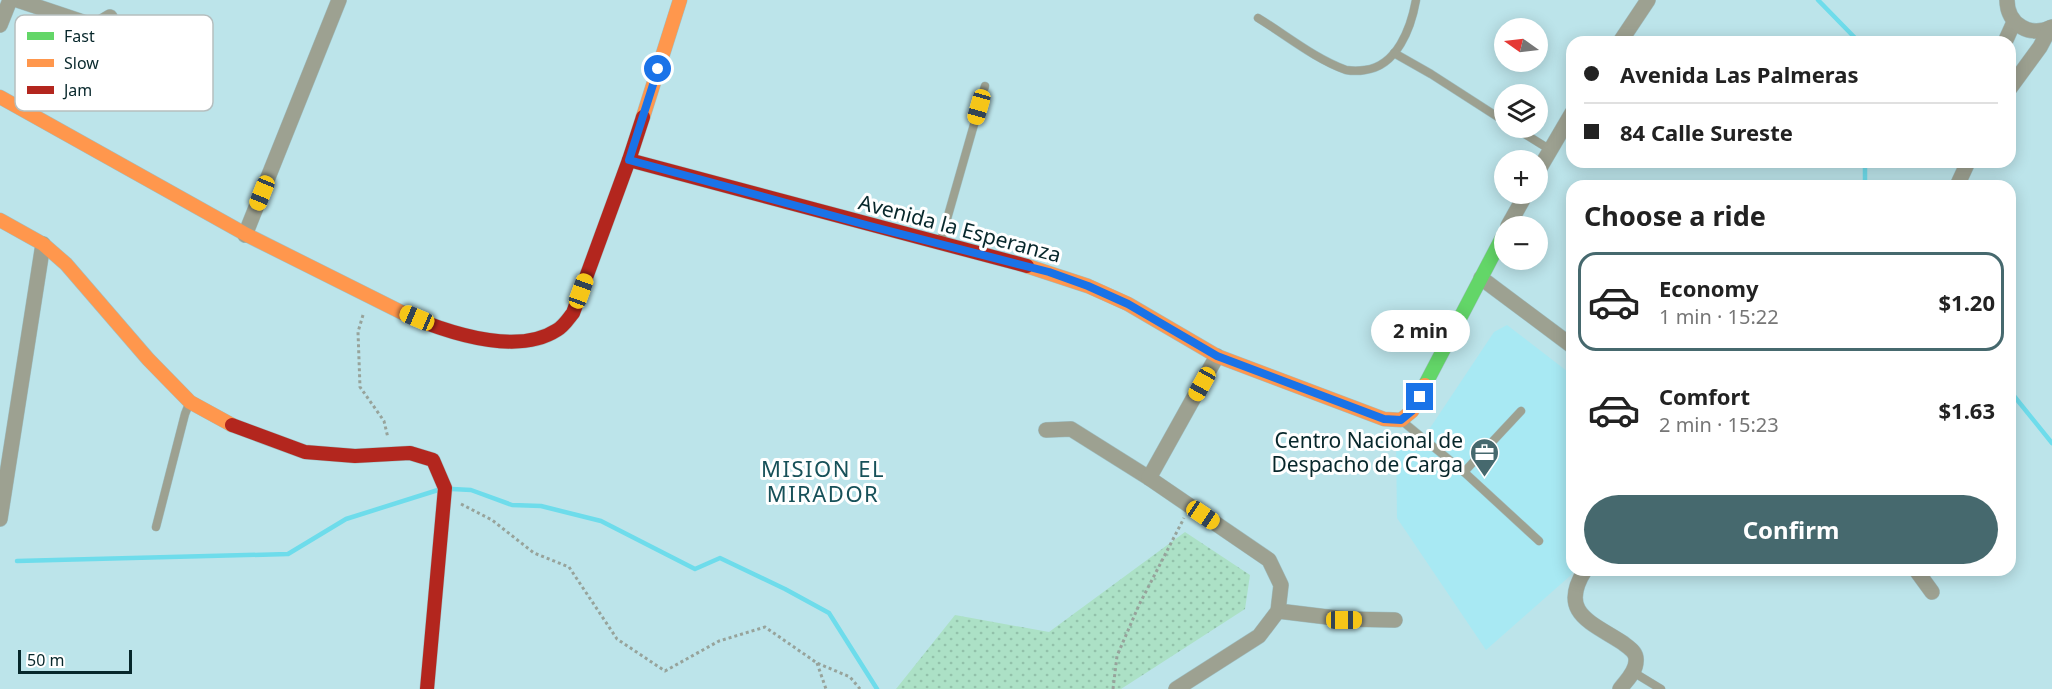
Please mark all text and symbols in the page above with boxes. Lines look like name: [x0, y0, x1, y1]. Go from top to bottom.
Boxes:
legend: [15, 15, 213, 111]
north arrow: [1494, 18, 1548, 72]
map controls: [1494, 18, 1548, 270]
text: Fast: [64, 25, 95, 47]
text: Slow: [64, 52, 99, 74]
route start: [644, 55, 671, 82]
text: Avenida Las Palmeras: [1620, 59, 1858, 89]
text: Jam: [62, 79, 92, 101]
button: layers: [1494, 84, 1548, 138]
car: [965, 87, 993, 127]
text: 84 Calle Sureste: [1620, 117, 1793, 147]
button: +: [1494, 150, 1548, 204]
car: [247, 173, 277, 213]
street label: Avenida la Esperanza: [856, 188, 1064, 268]
text: Choose a ride: [1584, 197, 1766, 234]
button: −: [1494, 216, 1548, 270]
car: [566, 271, 596, 311]
text: Economy: [1659, 273, 1758, 303]
icon: car: [1587, 275, 1641, 329]
text: $1.20: [1938, 287, 1995, 317]
car: [397, 303, 437, 333]
text: 1 min · 15:22: [1659, 303, 1779, 330]
callout: 2 min: [1370, 310, 1470, 352]
text: 2 min: [1393, 317, 1448, 344]
car: [1185, 364, 1219, 404]
text: Comfort: [1659, 381, 1750, 411]
route end: [1406, 383, 1433, 410]
icon: car: [1587, 383, 1641, 437]
text: $1.63: [1938, 395, 1995, 425]
text: 2 min · 15:23: [1659, 411, 1779, 438]
place label: Centro Nacional de Despacho de Carga: [1271, 426, 1463, 478]
office icon: Centro Nacional de Despacho de Carga: [1468, 436, 1500, 478]
district label: MISION EL MIRADOR: [761, 453, 885, 508]
button: Confirm: [1584, 495, 1998, 564]
car: [1183, 497, 1223, 533]
car: [1326, 611, 1362, 629]
scale bar: [18, 647, 132, 674]
text: 50 m: [27, 649, 64, 671]

